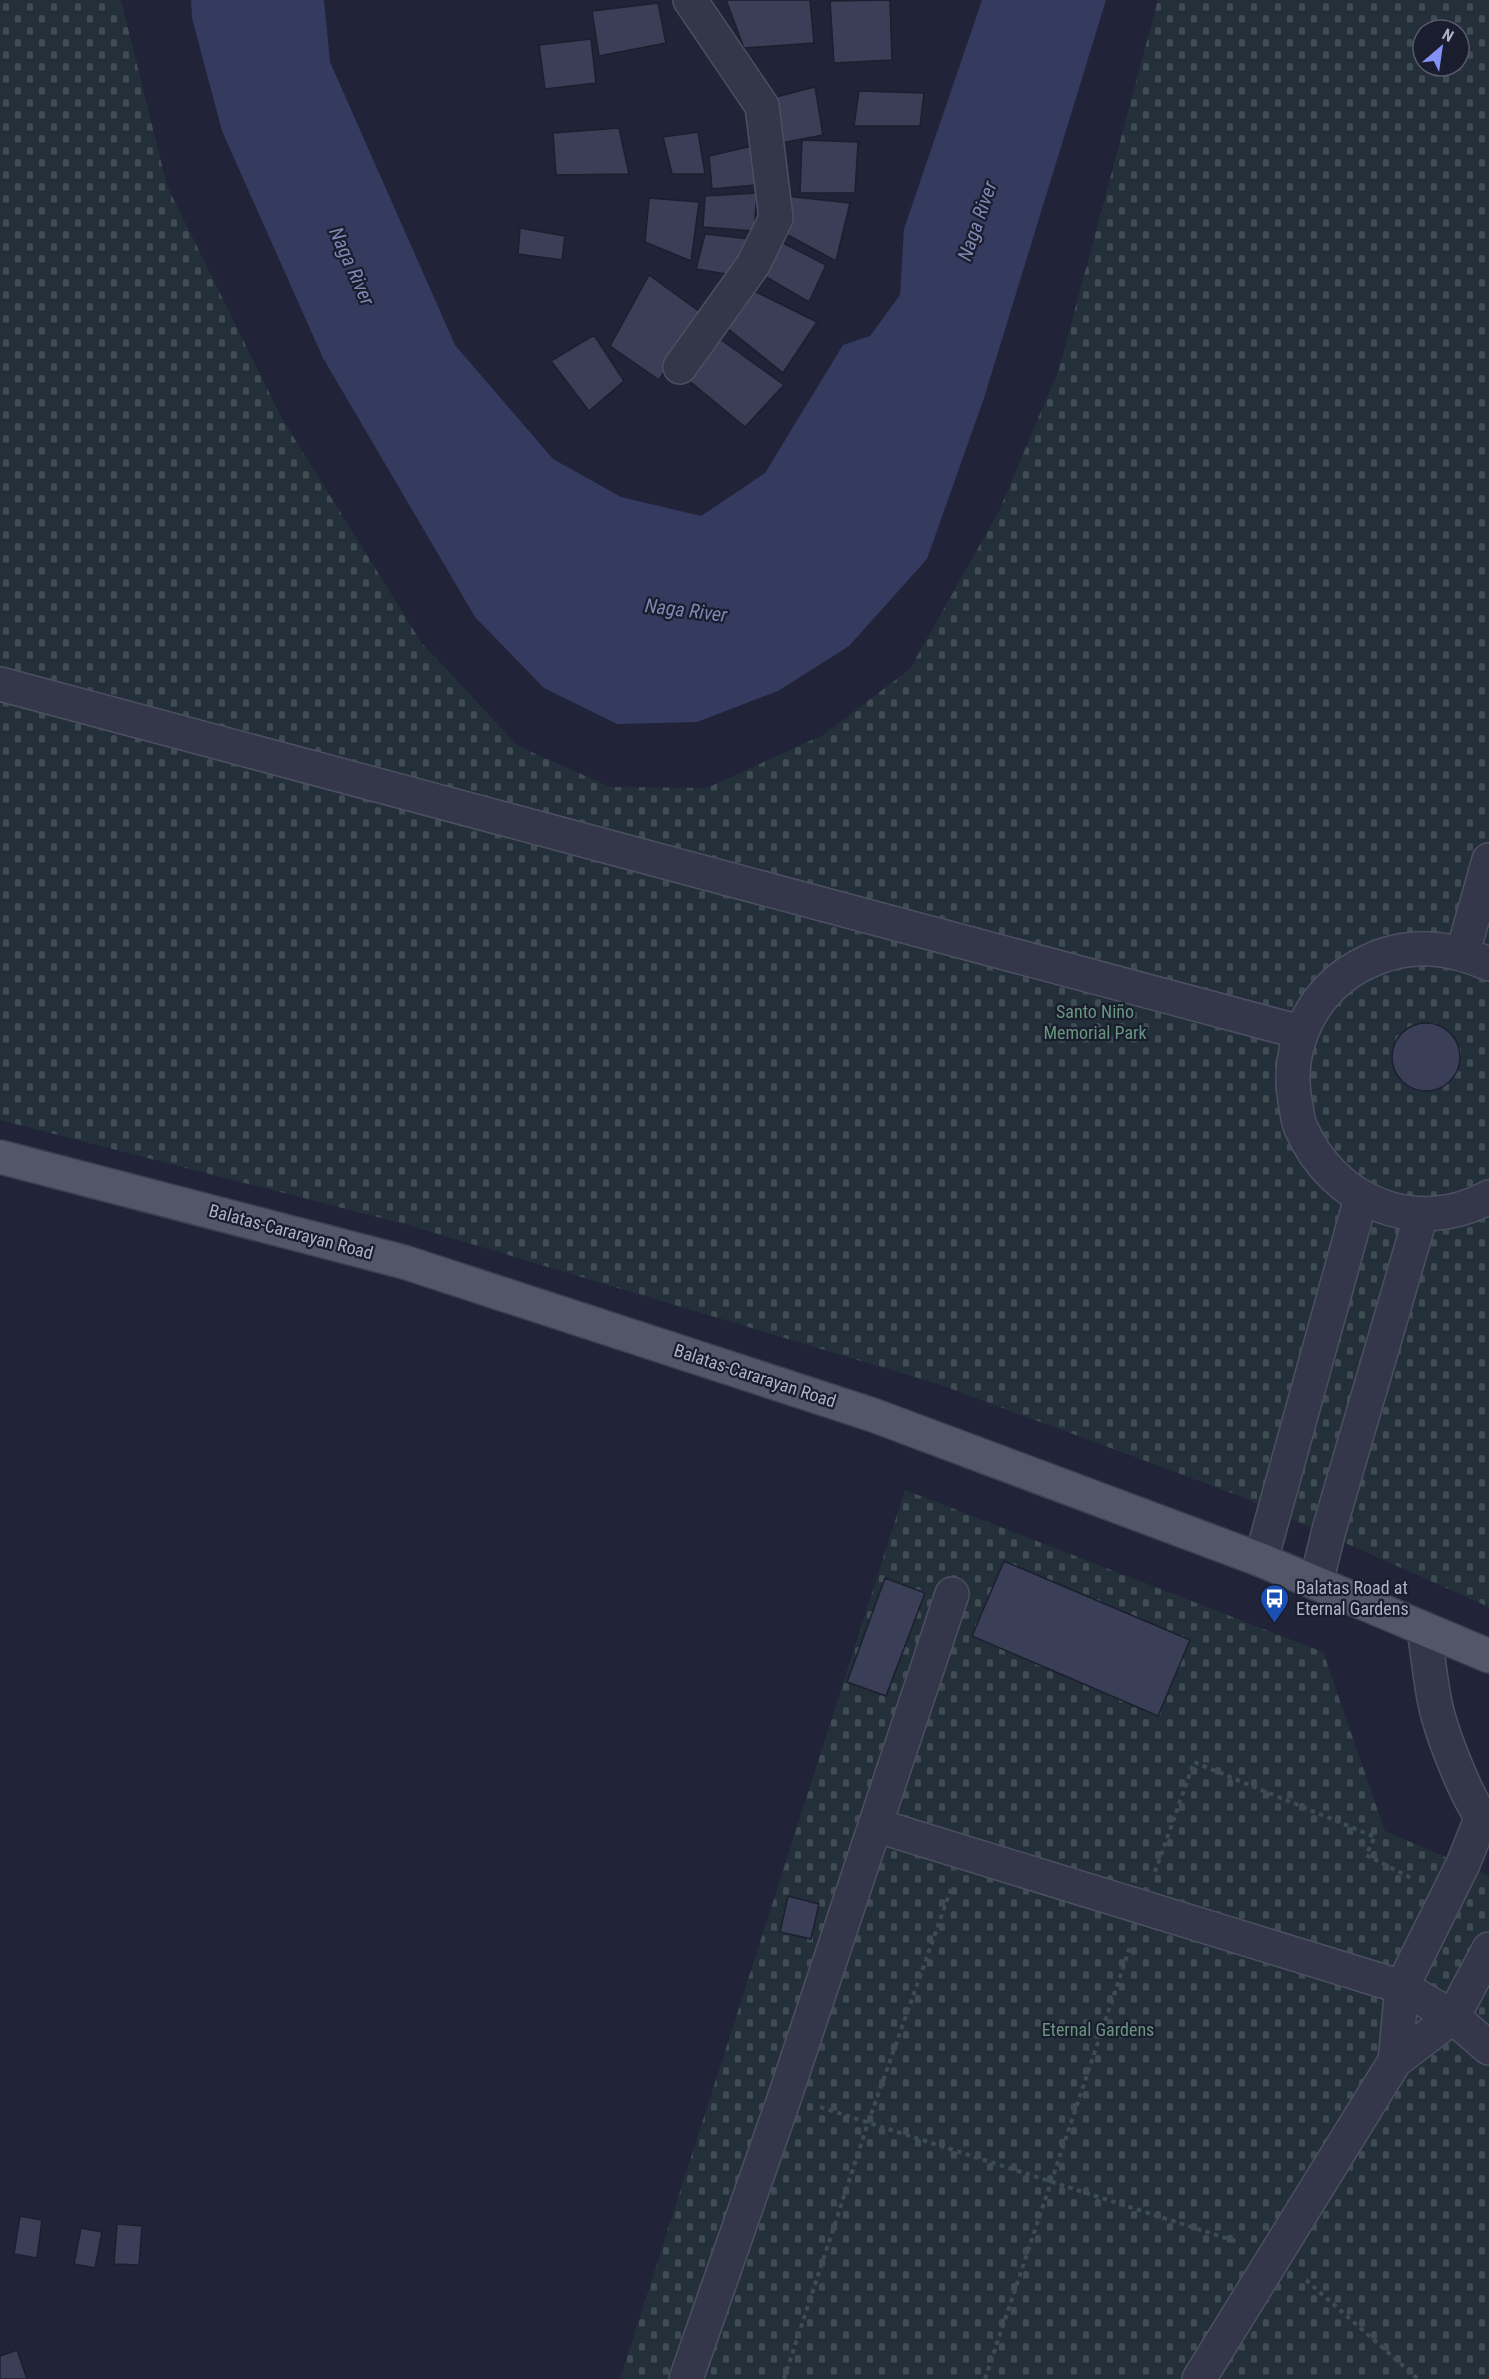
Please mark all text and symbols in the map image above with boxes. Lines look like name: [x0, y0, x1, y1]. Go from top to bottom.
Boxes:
north arrow: [1411, 18, 1471, 78]
text: N: [1439, 25, 1457, 46]
water label: Naga River: [952, 177, 1002, 264]
water label: Naga River: [324, 223, 380, 310]
water label: Naga River: [644, 593, 730, 627]
park label: Santo Niño Memorial Park: [1043, 1001, 1147, 1043]
street label: Balatas-Cararayan Road: [207, 1200, 375, 1264]
street label: Balatas-Cararayan Road: [672, 1339, 839, 1412]
place label: Balatas Road at Eternal Gardens: [1296, 1577, 1409, 1619]
bus stop icon: Balatas Road at Eternal Gardens: [1259, 1582, 1291, 1624]
park label: Eternal Gardens: [1042, 2019, 1154, 2040]

